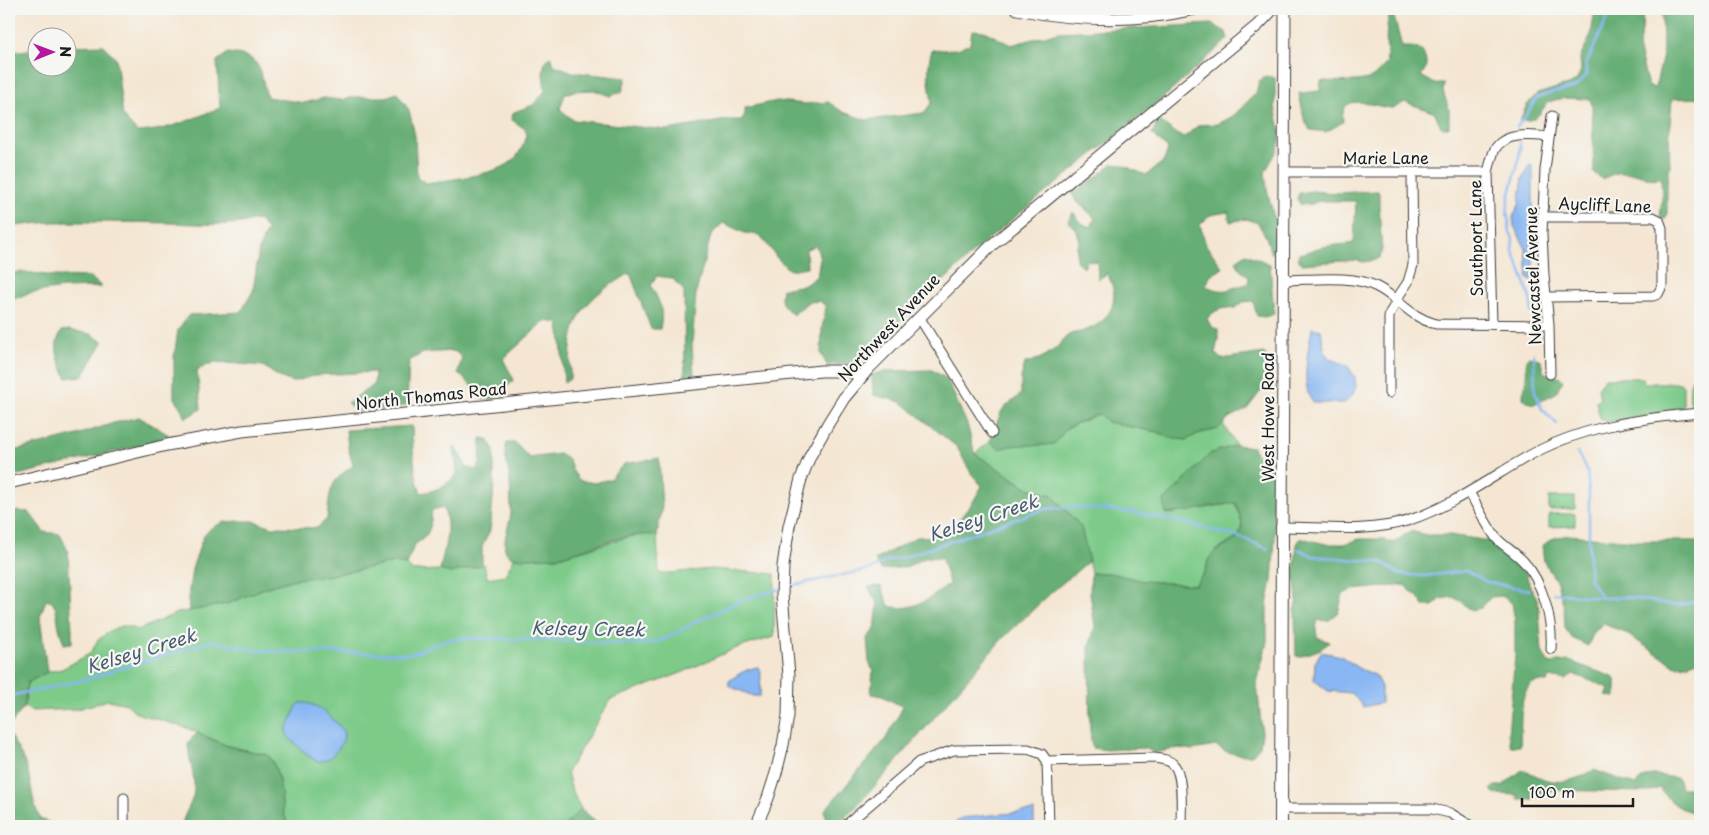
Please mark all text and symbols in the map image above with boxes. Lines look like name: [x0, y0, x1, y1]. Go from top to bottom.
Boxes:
north arrow: [28, 28, 78, 78]
text: N: [55, 46, 76, 57]
street label: Marie Lane: [1343, 145, 1429, 169]
street label: Southport Lane: [1462, 179, 1488, 297]
street label: Aycliff Lane: [1558, 190, 1652, 218]
street label: Newcastel Avenue: [1518, 206, 1546, 346]
street label: Northwest Avenue: [831, 267, 945, 387]
street label: West Howe Road: [1255, 352, 1279, 482]
street label: North Thomas Road: [354, 375, 508, 415]
water label: Kelsey Creek: [925, 486, 1042, 547]
water label: Kelsey Creek: [531, 614, 646, 643]
water label: Kelsey Creek: [83, 620, 200, 680]
scale bar: [1522, 775, 1633, 807]
text: 100 m: [1529, 780, 1575, 803]

